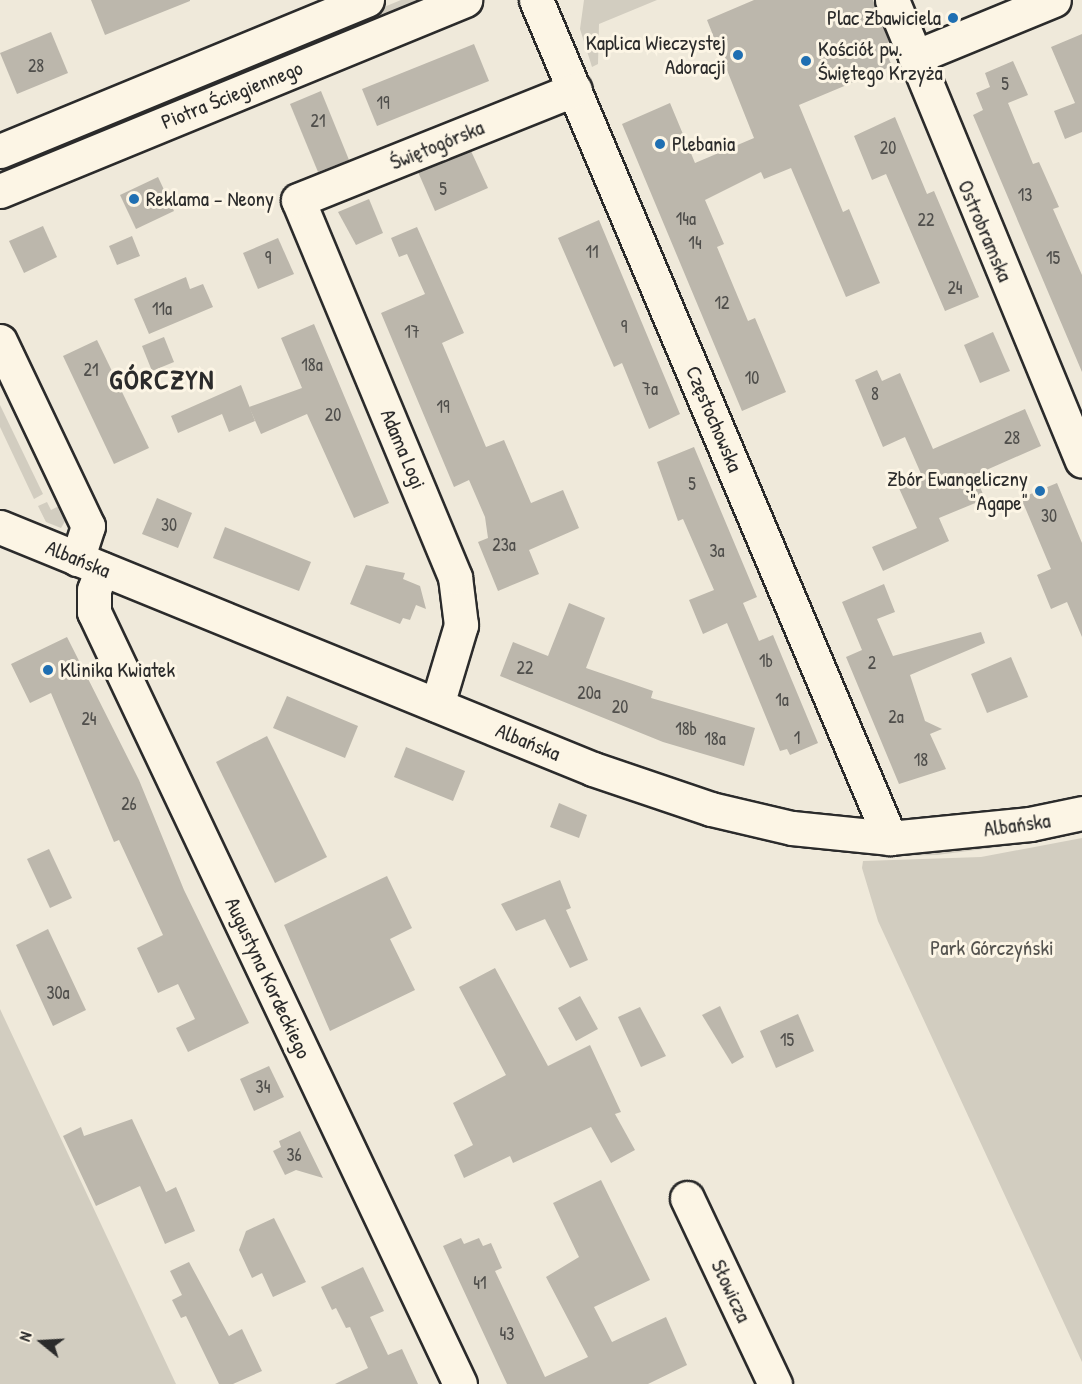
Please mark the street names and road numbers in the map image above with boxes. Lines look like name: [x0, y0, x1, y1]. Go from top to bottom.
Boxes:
street label: Piotra Ściegiennego: [158, 55, 306, 135]
street label: Świętogórska: [386, 115, 488, 175]
street label: Ostrobramska: [952, 176, 1018, 286]
street label: Częstochowska: [680, 362, 748, 476]
street label: Adama Logi: [375, 405, 431, 493]
street label: Albańska: [42, 535, 114, 583]
street label: Albańska: [492, 718, 564, 766]
street label: Albańska: [982, 808, 1052, 842]
street label: Augustyna Kordeckiego: [220, 893, 316, 1063]
street label: Słowicza: [706, 1256, 756, 1326]

